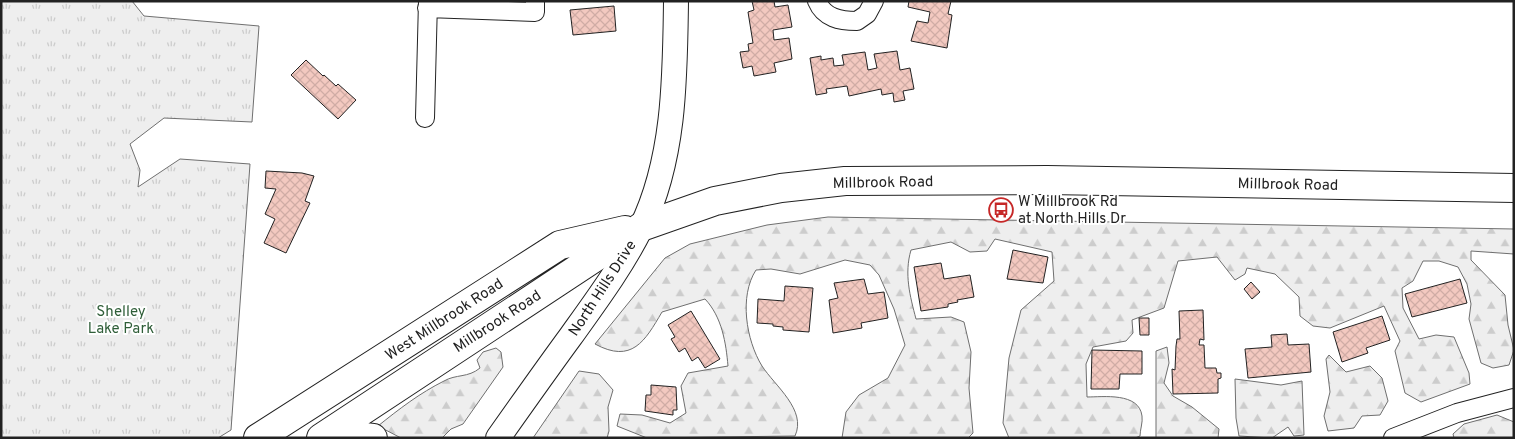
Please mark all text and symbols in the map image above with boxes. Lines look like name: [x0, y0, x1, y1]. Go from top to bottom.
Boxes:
street label: Millbrook Road: [832, 173, 934, 194]
street label: Millbrook Road: [1237, 175, 1339, 196]
place label: W Millbrook Rd at North Hills Dr: [1018, 193, 1126, 229]
bus stop icon: W Millbrook Rd at North Hills Dr: [988, 197, 1014, 223]
street label: North Hills Drive: [565, 237, 641, 340]
street label: West Millbrook Road: [382, 274, 506, 364]
street label: Millbrook Road: [450, 286, 544, 356]
park label: Shelley Lake Park: [88, 303, 154, 339]

